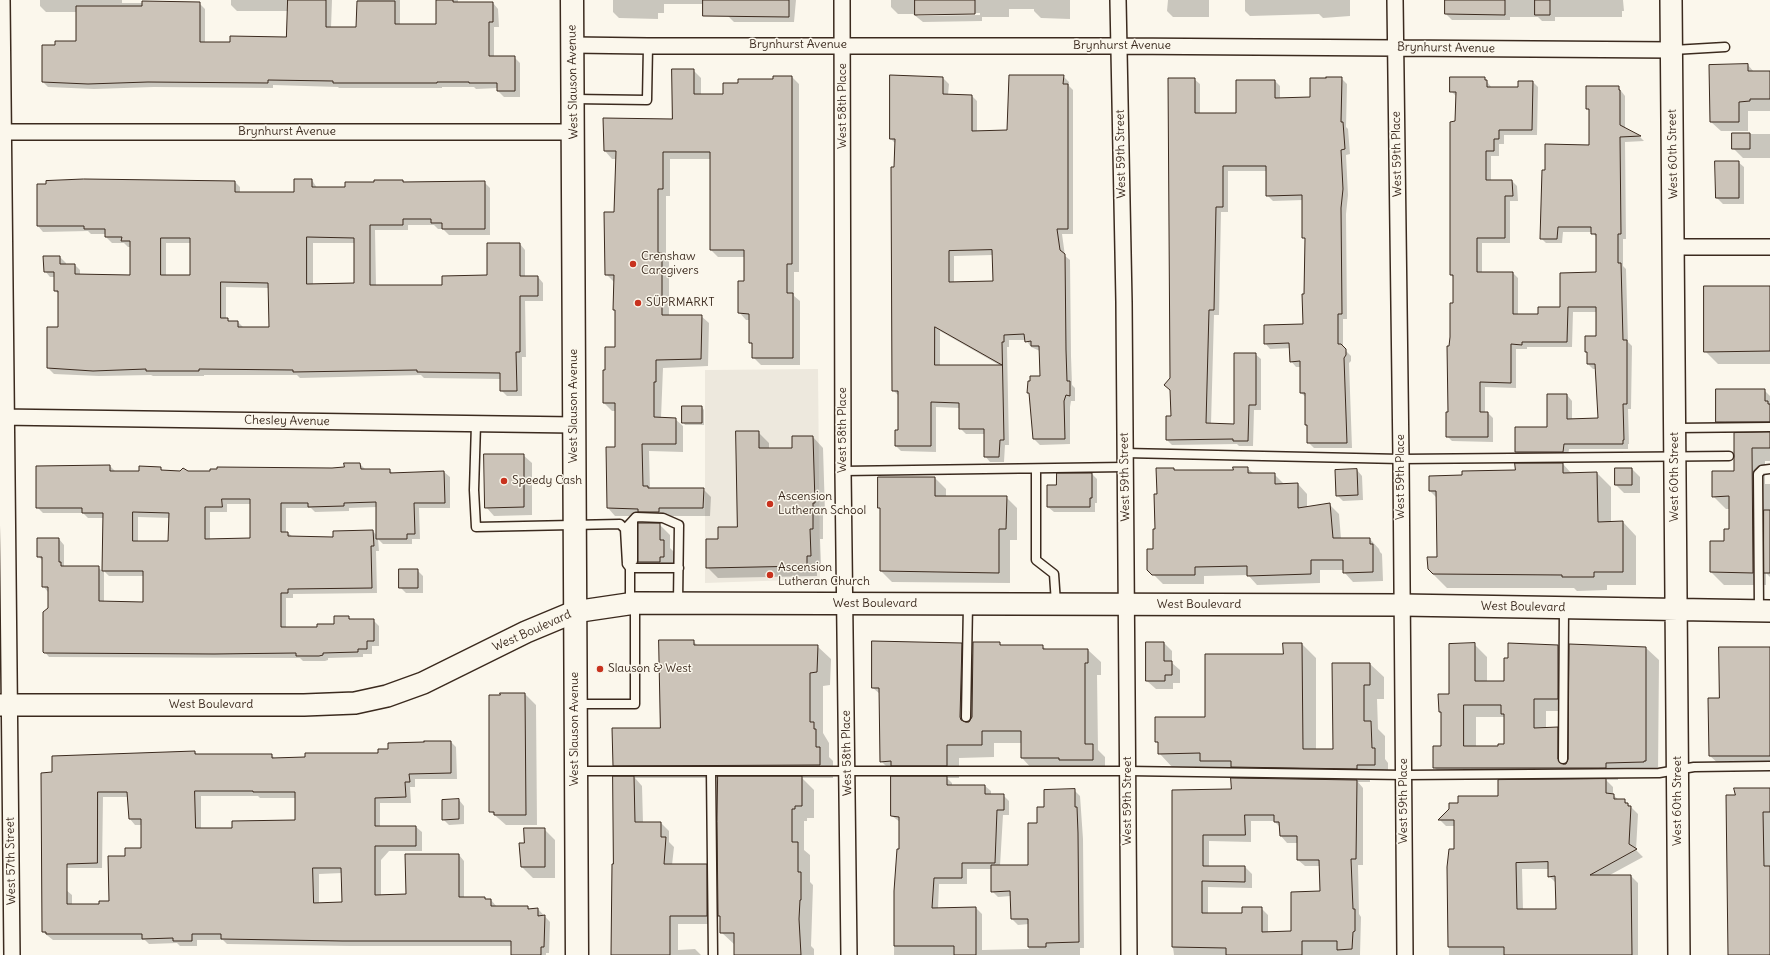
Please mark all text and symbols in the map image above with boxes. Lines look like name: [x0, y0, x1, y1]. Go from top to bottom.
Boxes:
street label: West Slauson Avenue: [565, 25, 581, 139]
street label: Brynhurst Avenue: [749, 38, 847, 52]
street label: Brynhurst Avenue: [1073, 39, 1171, 53]
street label: Brynhurst Avenue: [1397, 40, 1495, 56]
street label: West 58th Place: [836, 63, 850, 149]
street label: West 59th Street: [1113, 109, 1129, 199]
street label: West 60th Street: [1665, 109, 1681, 199]
street label: West 59th Place: [1389, 111, 1405, 197]
street label: Brynhurst Avenue: [238, 125, 336, 139]
place label: Crenshaw Caregivers: [641, 250, 699, 278]
marker: Crenshaw Caregivers: [628, 259, 638, 269]
place label: SÜPRMARKT: [646, 296, 714, 310]
marker: SÜPRMARKT: [633, 298, 643, 308]
street label: West Slauson Avenue: [567, 349, 581, 463]
street label: West 58th Place: [836, 387, 850, 473]
street label: Chesley Avenue: [244, 413, 330, 429]
street label: West 59th Street: [1117, 432, 1133, 522]
street label: West 60th Street: [1668, 432, 1682, 522]
street label: West 59th Place: [1394, 434, 1408, 520]
place label: Speedy Cash: [512, 474, 582, 488]
marker: Speedy Cash: [499, 476, 509, 486]
place label: Ascension Lutheran School: [778, 490, 866, 518]
marker: Ascension Lutheran School: [765, 499, 775, 509]
place label: Ascension Lutheran Church: [778, 561, 870, 589]
marker: Ascension Lutheran Church: [765, 570, 775, 580]
street label: West Boulevard: [833, 597, 917, 611]
street label: West Boulevard: [1157, 598, 1241, 612]
street label: West Boulevard: [1481, 599, 1565, 615]
street label: West Boulevard: [490, 607, 574, 655]
place label: Slauson & West: [608, 662, 692, 676]
marker: Slauson & West: [595, 664, 605, 674]
street label: West Slauson Avenue: [568, 672, 582, 786]
street label: West Boulevard: [169, 698, 253, 712]
street label: West 58th Place: [839, 710, 855, 796]
street label: West 60th Street: [1671, 756, 1685, 846]
street label: West 59th Street: [1121, 757, 1135, 845]
street label: West 59th Place: [1397, 758, 1411, 844]
street label: West 57th Street: [3, 817, 19, 905]

